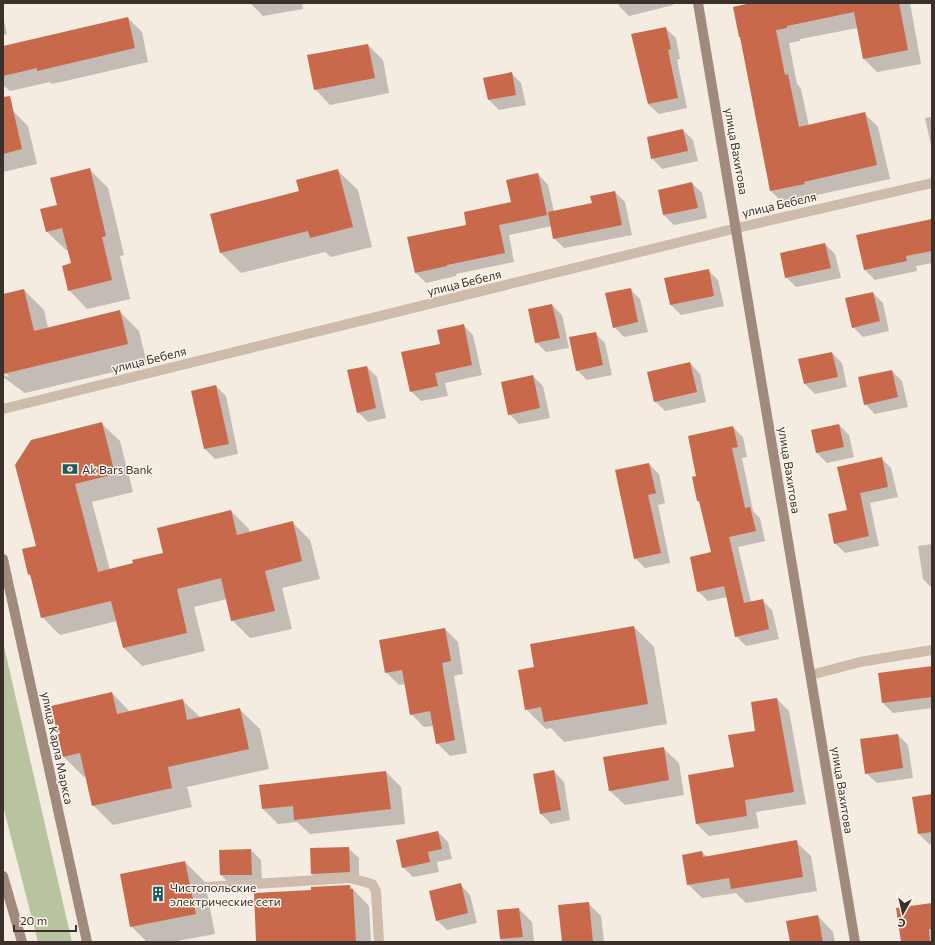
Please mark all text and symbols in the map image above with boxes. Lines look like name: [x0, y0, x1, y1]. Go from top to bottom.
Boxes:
street label: улица Вахитова: [722, 107, 752, 195]
street label: улица Бебеля: [740, 189, 818, 219]
street label: улица Бебеля: [426, 266, 502, 298]
street label: улица Бебеля: [111, 343, 187, 375]
street label: улица Вахитова: [776, 426, 804, 514]
bank icon: Ak Bars Bank: [61, 460, 79, 478]
place label: Ak Bars Bank: [82, 462, 153, 476]
street label: улица Карла Маркса: [39, 690, 77, 806]
street label: улица Вахитова: [829, 746, 857, 834]
place label: Чистопольские электрические сети: [170, 880, 281, 908]
building icon: Чистопольские электрические сети: [149, 885, 167, 903]
north arrow: [883, 893, 923, 933]
scale bar: [14, 907, 76, 933]
text: 20 m: [20, 913, 47, 927]
text: С: [896, 916, 906, 930]

